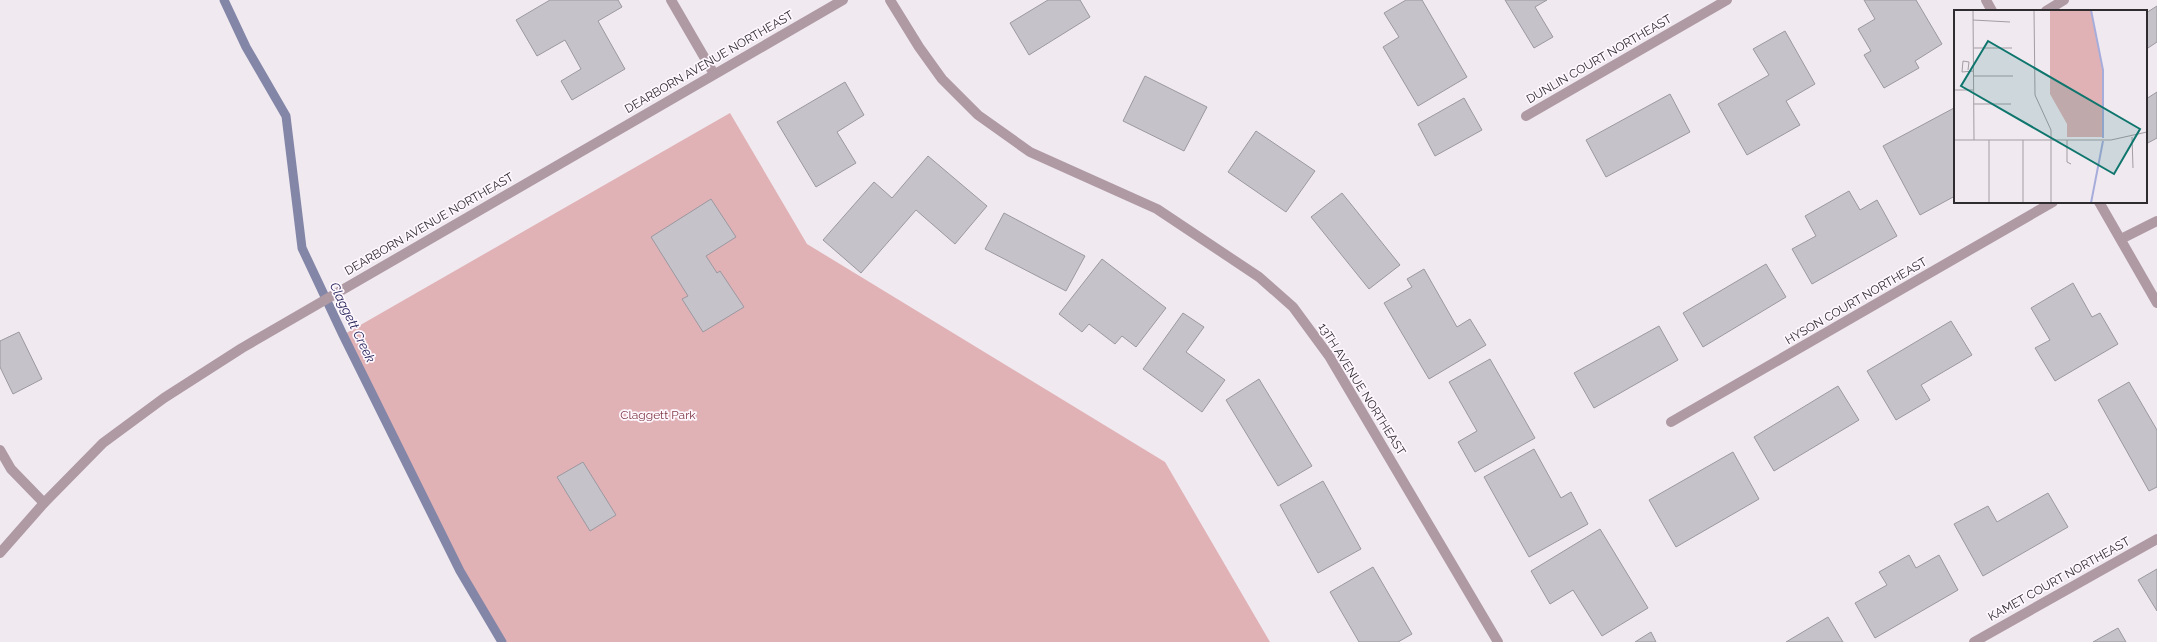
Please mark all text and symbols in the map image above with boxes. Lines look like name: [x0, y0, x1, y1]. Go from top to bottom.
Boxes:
street label: DEARBORN AVENUE NORTHEAST: [622, 8, 796, 116]
inset map: [1954, 10, 2147, 203]
street label: DUNLIN COURT NORTHEAST: [1524, 11, 1675, 106]
street label: DEARBORN AVENUE NORTHEAST: [342, 170, 516, 278]
street label: HYSON COURT NORTHEAST: [1783, 254, 1930, 347]
water label: Claggett Creek: [327, 280, 378, 365]
street label: 13TH AVENUE NORTHEAST: [1315, 320, 1409, 458]
park label: Claggett Park: [620, 408, 696, 422]
street label: KAMET COURT NORTHEAST: [1986, 534, 2133, 624]

